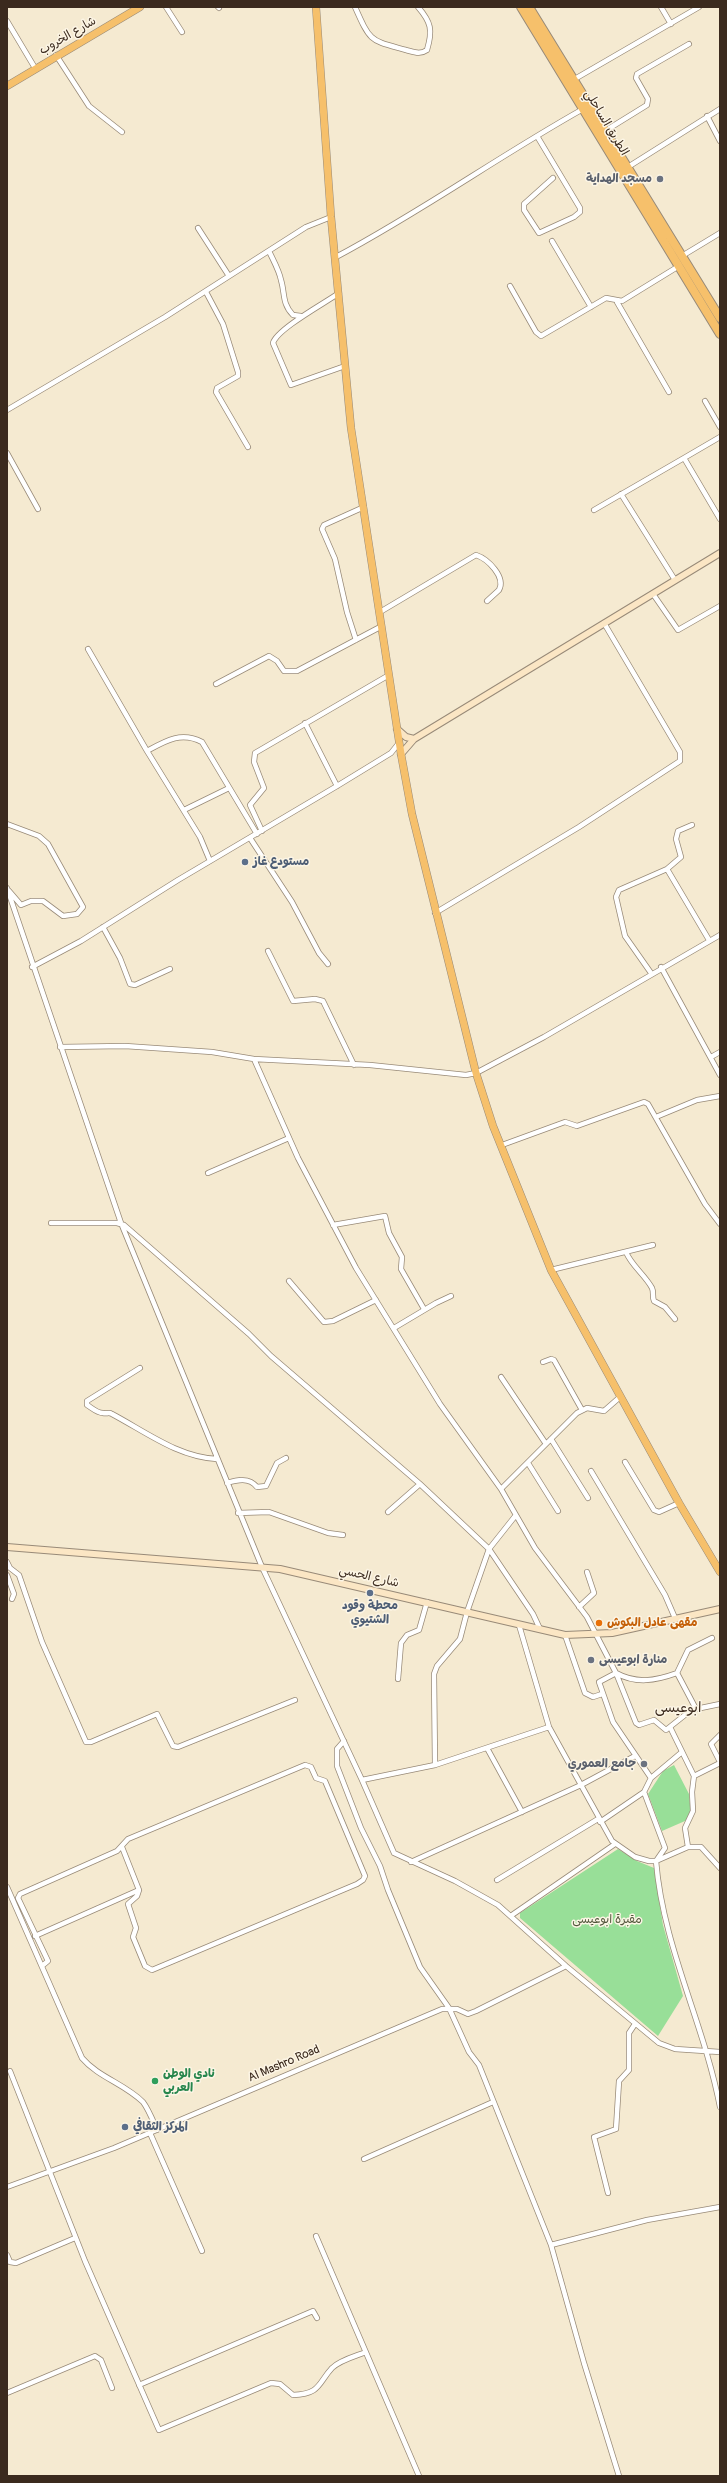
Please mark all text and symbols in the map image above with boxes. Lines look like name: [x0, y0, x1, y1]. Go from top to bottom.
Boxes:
street label: شارع الخروب: [37, 14, 99, 58]
street label: الطريق الساحلي: [581, 88, 631, 158]
place label: مسجد الهداية: [586, 172, 652, 186]
marker: مسجد الهداية: [655, 174, 665, 184]
place label: مستودع غاز: [253, 855, 309, 869]
marker: مستودع غاز: [240, 857, 250, 867]
street label: شارع الحسي: [338, 1563, 400, 1591]
marker: محطة وقود الشتيوي: [365, 1588, 375, 1598]
place label: محطة وقود الشتيوي: [342, 1599, 398, 1627]
place label: مقهى عادل البكوش: [607, 1616, 697, 1630]
marker: مقهى عادل البكوش: [594, 1618, 604, 1628]
place label: منارة ابوعيسى: [599, 1653, 667, 1667]
marker: منارة ابوعيسى: [586, 1655, 596, 1665]
district label: ابوعيسى: [655, 1700, 701, 1716]
place label: جامع العموري: [568, 1757, 636, 1771]
marker: جامع العموري: [639, 1759, 649, 1769]
park label: مقبرة ابوعيسى: [572, 1913, 642, 1927]
street label: Al Mashro Road: [246, 2042, 322, 2086]
place label: نادي الوطن العربي: [163, 2067, 215, 2095]
marker: نادي الوطن العربي: [150, 2076, 160, 2086]
place label: المركز الثقافي: [133, 2120, 188, 2134]
marker: المركز الثقافي: [120, 2122, 130, 2132]

